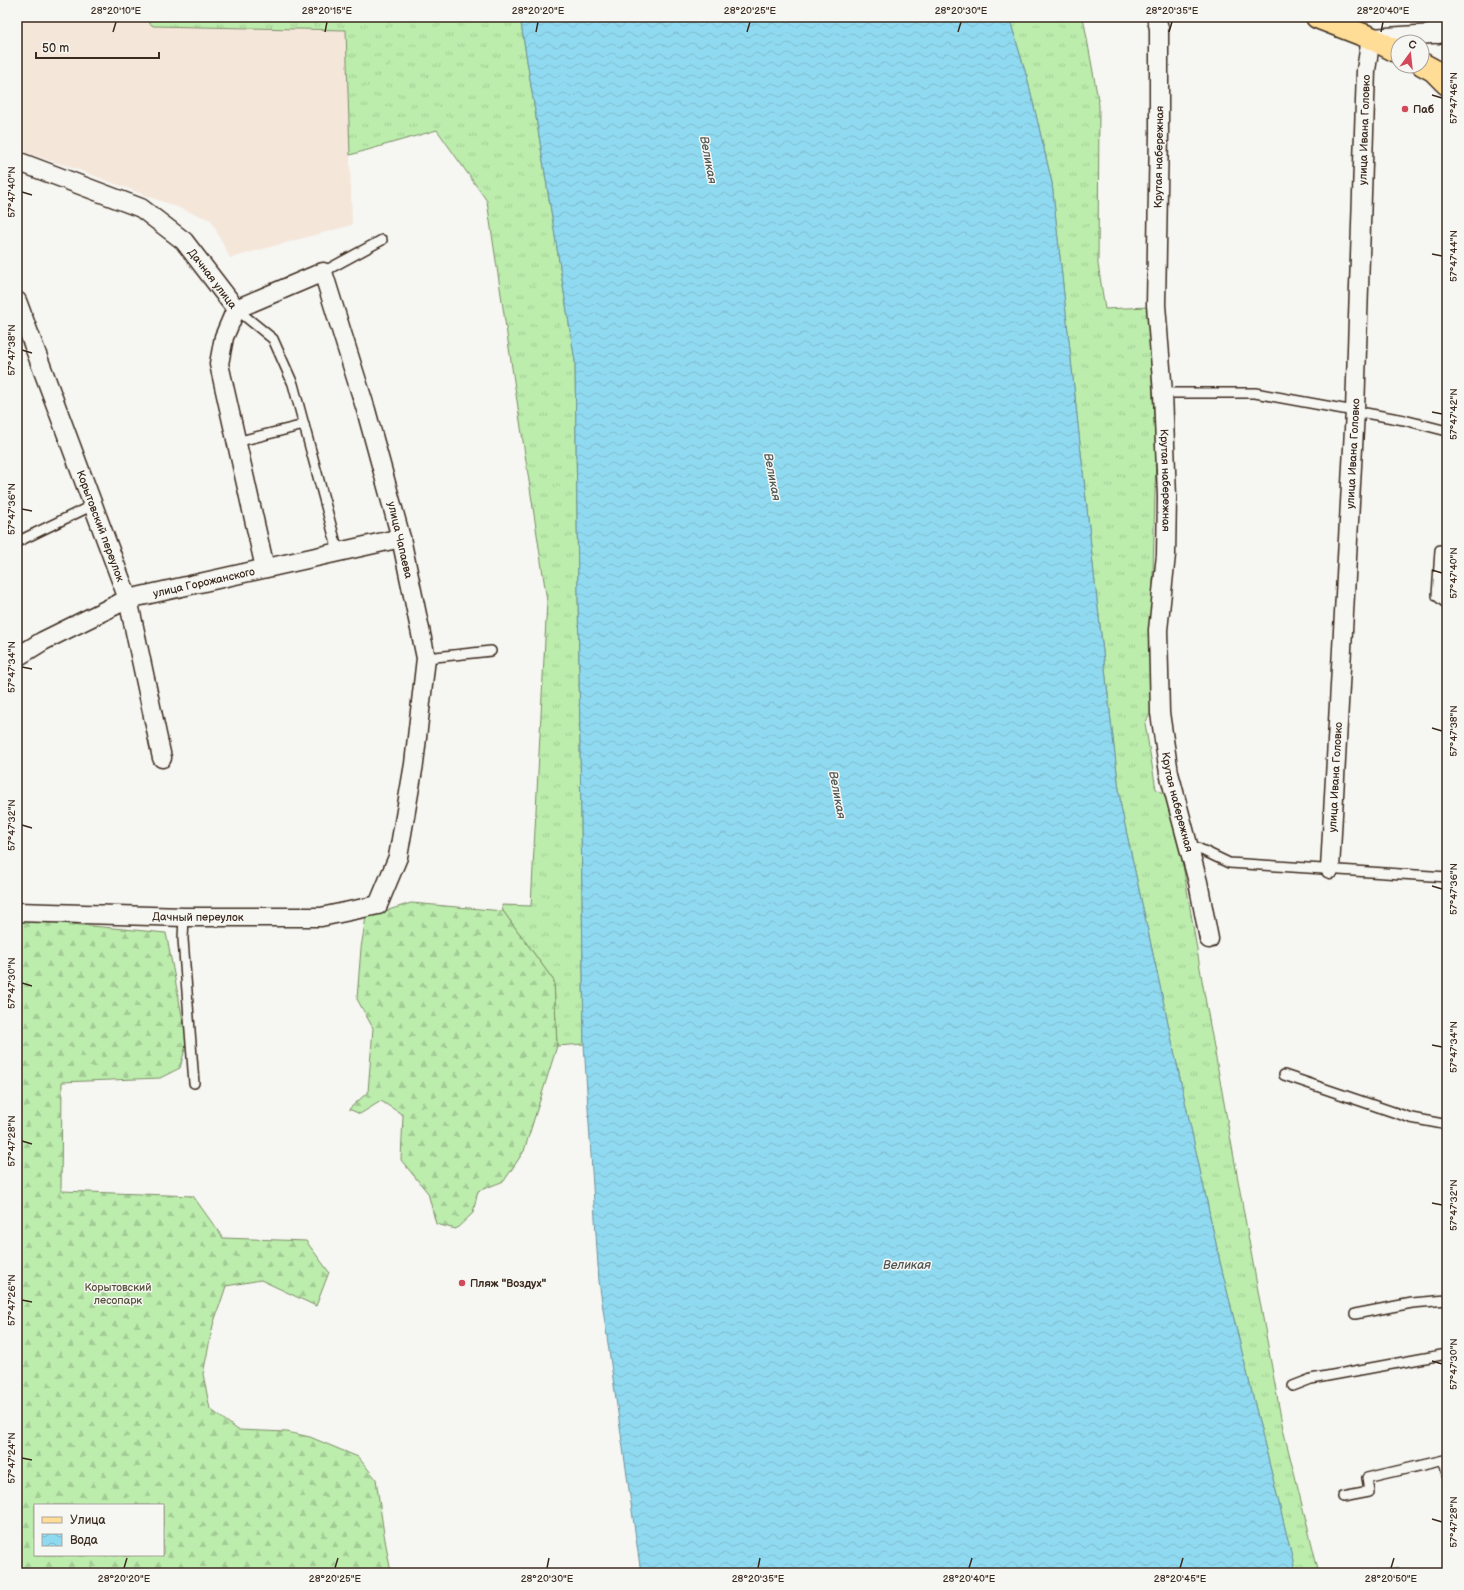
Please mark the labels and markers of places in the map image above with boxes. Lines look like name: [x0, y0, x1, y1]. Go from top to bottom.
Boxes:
place label: Паб: [1413, 103, 1435, 116]
marker: Паб: [1400, 104, 1410, 114]
place label: Пляж "Воздух": [470, 1277, 546, 1290]
marker: Пляж "Воздух": [457, 1278, 467, 1288]

